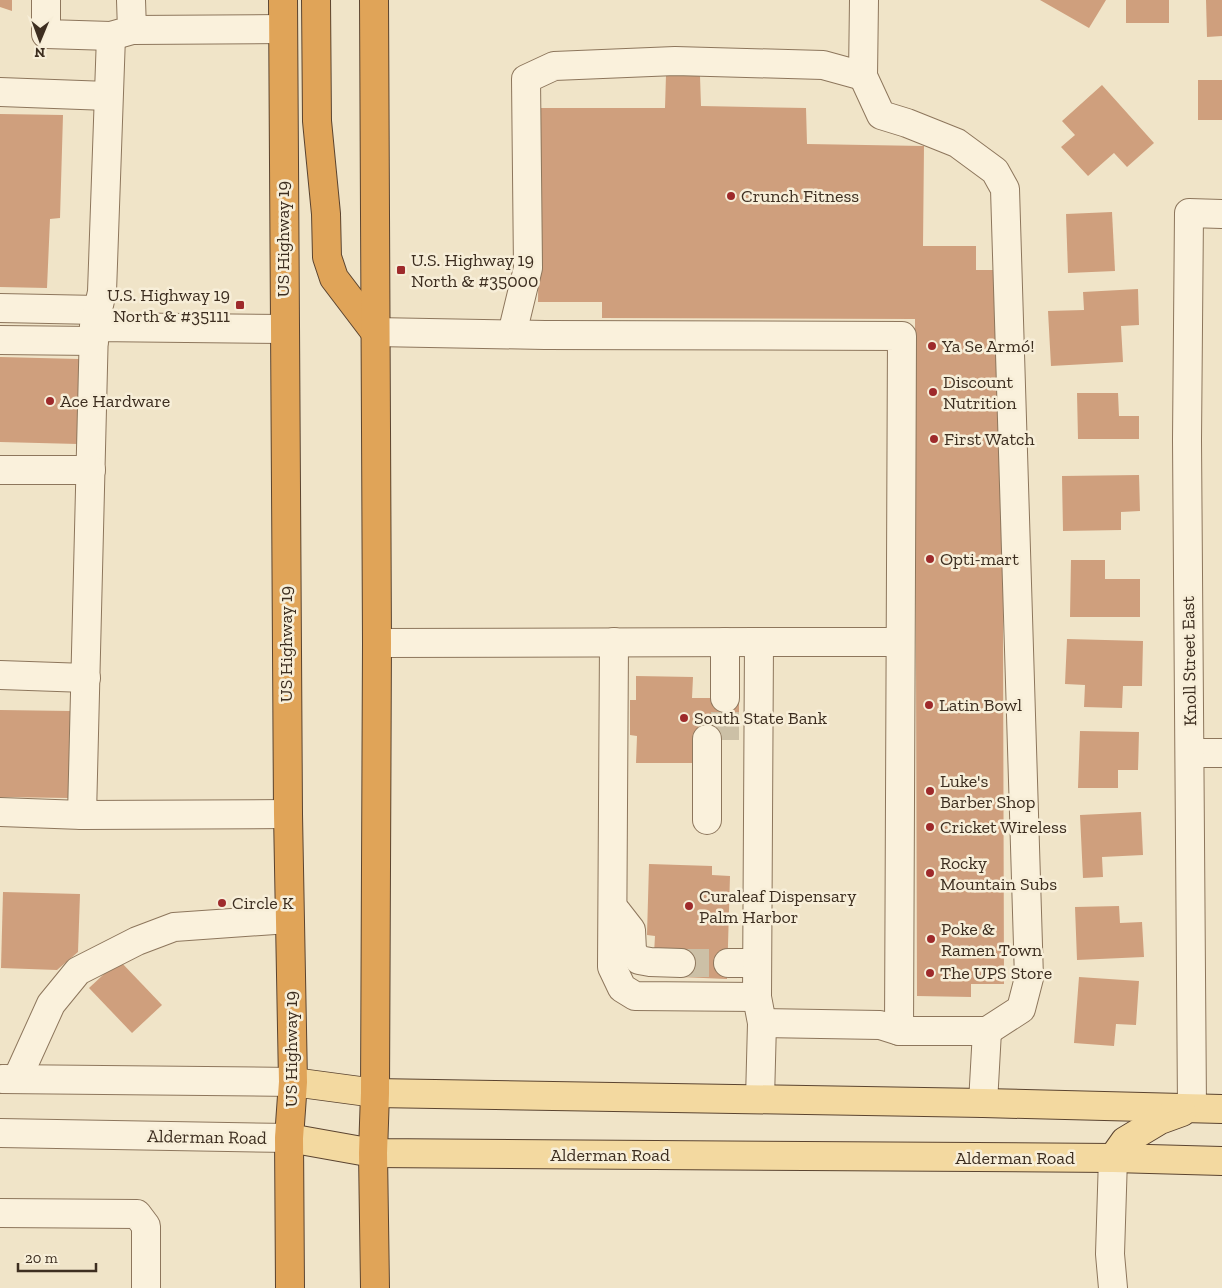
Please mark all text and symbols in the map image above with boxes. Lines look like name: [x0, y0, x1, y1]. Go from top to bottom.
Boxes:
north arrow: [15, 15, 65, 65]
text: N: [34, 44, 45, 61]
street label: US Highway 19: [272, 181, 294, 297]
place label: Crunch Fitness: [741, 185, 859, 207]
marker: Crunch Fitness: [725, 190, 737, 202]
place label: U.S. Highway 19 North & #35000: [411, 249, 538, 292]
marker: U.S. Highway 19 North & #35000: [395, 264, 407, 276]
place label: U.S. Highway 19 North & #35111: [107, 284, 230, 327]
marker: U.S. Highway 19 North & #35111: [234, 299, 246, 311]
place label: Ya Se Armó!: [941, 335, 1034, 357]
marker: Ya Se Armó!: [926, 340, 938, 352]
place label: Discount Nutrition: [943, 371, 1017, 414]
marker: Discount Nutrition: [927, 386, 939, 398]
place label: Ace Hardware: [60, 390, 170, 412]
marker: Ace Hardware: [44, 395, 56, 407]
place label: First Watch: [944, 428, 1035, 450]
marker: First Watch: [928, 433, 940, 445]
place label: Opti-mart: [940, 548, 1019, 570]
marker: Opti-mart: [924, 553, 936, 565]
street label: US Highway 19: [275, 586, 297, 702]
street label: Knoll Street East: [1177, 595, 1201, 726]
place label: Latin Bowl: [939, 694, 1022, 716]
marker: Latin Bowl: [923, 699, 935, 711]
place label: South State Bank: [694, 707, 828, 729]
marker: South State Bank: [678, 712, 690, 724]
place label: Luke's Barber Shop: [940, 770, 1035, 813]
marker: Luke's Barber Shop: [924, 785, 936, 797]
place label: Cricket Wireless: [940, 816, 1067, 838]
marker: Cricket Wireless: [924, 821, 936, 833]
place label: Rocky Mountain Subs: [940, 852, 1057, 895]
marker: Rocky Mountain Subs: [924, 867, 936, 879]
place label: Curaleaf Dispensary Palm Harbor: [699, 885, 857, 928]
place label: Circle K: [232, 892, 294, 914]
marker: Circle K: [216, 897, 228, 909]
marker: Curaleaf Dispensary Palm Harbor: [683, 900, 695, 912]
place label: Poke & Ramen Town: [941, 918, 1043, 961]
marker: Poke & Ramen Town: [925, 933, 937, 945]
place label: The UPS Store: [940, 962, 1052, 984]
marker: The UPS Store: [924, 967, 936, 979]
street label: US Highway 19: [280, 991, 302, 1107]
street label: Alderman Road: [147, 1125, 267, 1149]
street label: Alderman Road: [550, 1144, 670, 1166]
street label: Alderman Road: [955, 1147, 1075, 1169]
scale bar: [18, 1240, 95, 1272]
text: 20 m: [25, 1249, 58, 1267]

